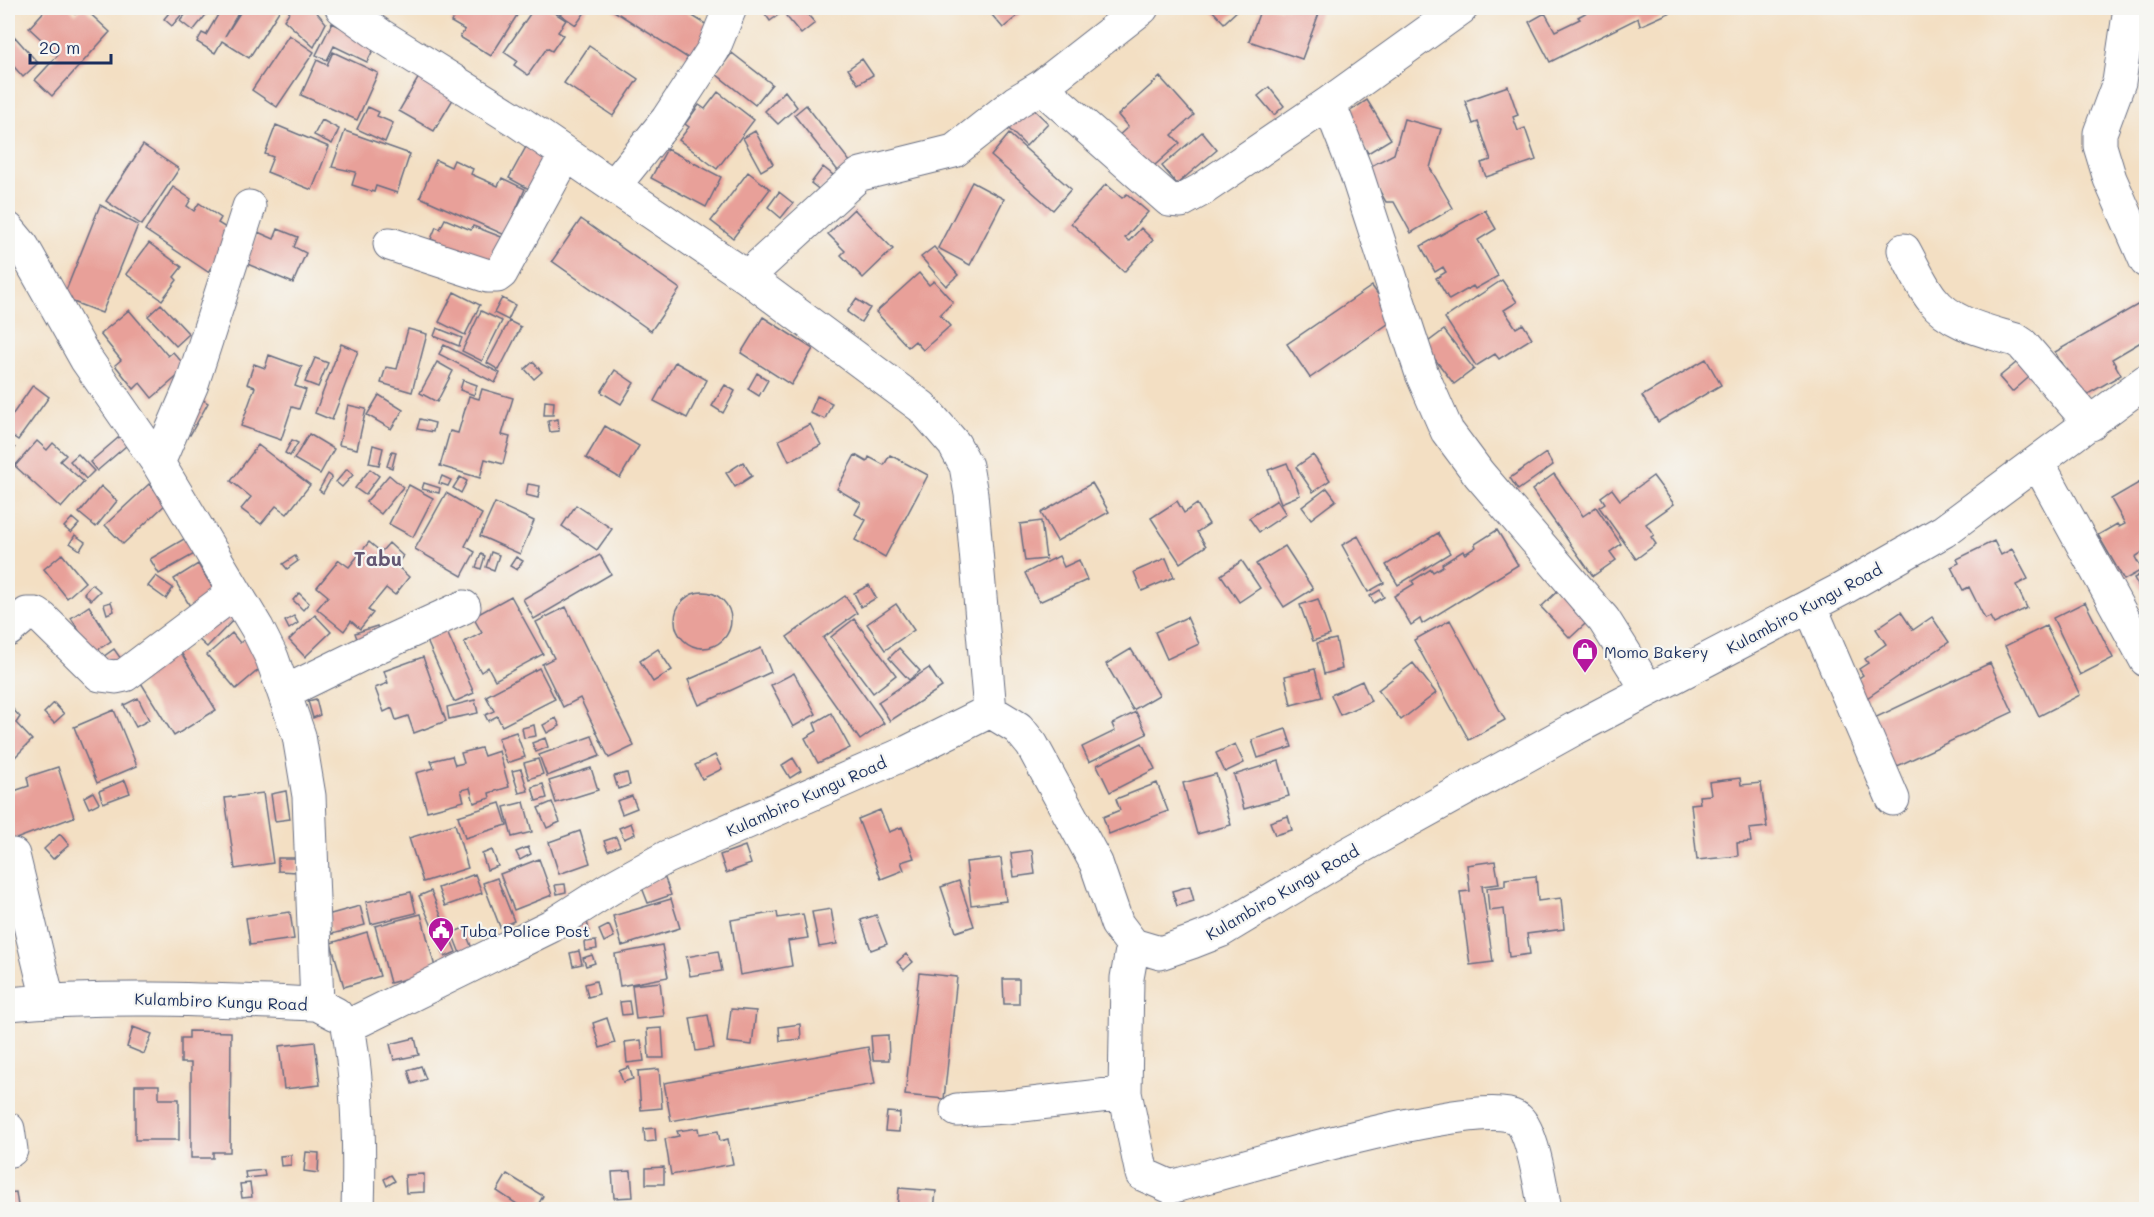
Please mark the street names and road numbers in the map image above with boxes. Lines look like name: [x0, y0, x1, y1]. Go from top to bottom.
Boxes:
street label: Kulambiro Kungu Road: [1723, 558, 1885, 658]
street label: Kulambiro Kungu Road: [723, 751, 889, 841]
street label: Kulambiro Kungu Road: [1202, 840, 1362, 944]
street label: Kulambiro Kungu Road: [134, 987, 308, 1015]

